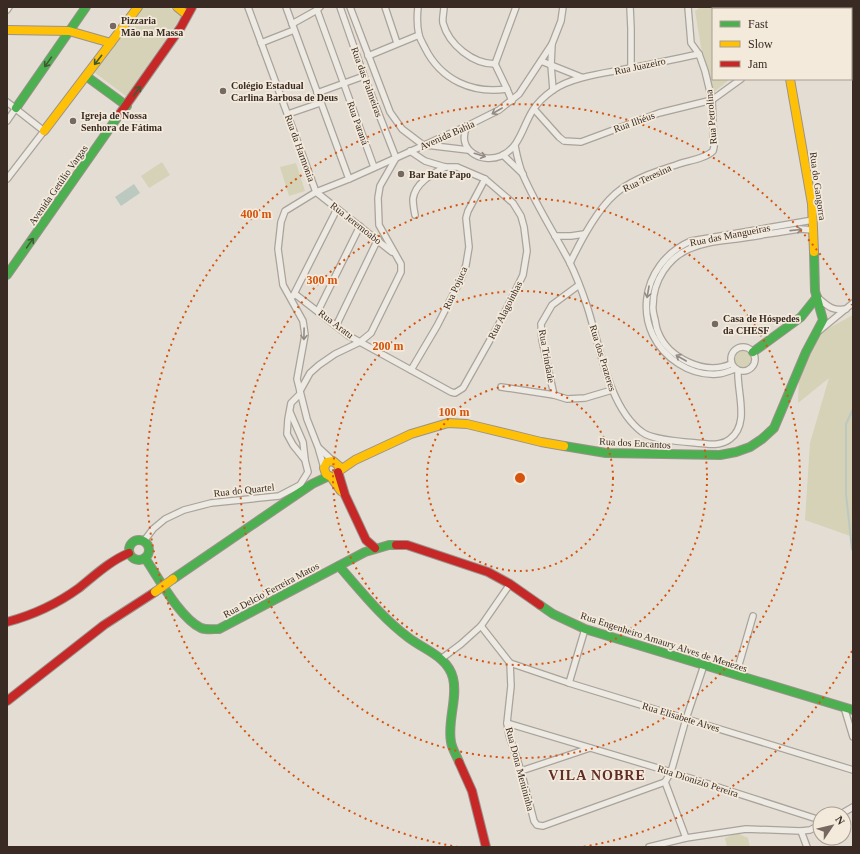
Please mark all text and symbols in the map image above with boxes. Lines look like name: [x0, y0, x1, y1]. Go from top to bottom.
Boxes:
legend: [712, 8, 852, 80]
place label: Pizzaria Mão na Massa: [121, 15, 183, 38]
text: Fast: [748, 17, 769, 31]
marker: Pizzaria Mão na Massa: [108, 21, 118, 31]
text: Slow: [748, 37, 773, 51]
street label: Rua das Palmeiras: [349, 45, 385, 119]
one-way arrow: [93, 55, 102, 66]
street label: Rua Juazeiro: [613, 55, 667, 77]
one-way arrow: [44, 56, 52, 67]
text: Jam: [748, 57, 768, 71]
place label: Colégio Estadual Carlina Barbosa de Deus: [231, 80, 338, 103]
one-way arrow: [133, 86, 141, 97]
marker: Colégio Estadual Carlina Barbosa de Deus: [218, 86, 228, 96]
street label: Rua Petrolina: [703, 89, 719, 145]
street label: Rua Paraná: [345, 100, 371, 147]
one-way arrow: [491, 107, 503, 115]
street label: Rua Ilhéus: [612, 109, 656, 135]
place label: Igreja de Nossa Senhora de Fátima: [81, 110, 162, 133]
street label: Rua da Harmonia: [283, 113, 317, 184]
marker: Igreja de Nossa Senhora de Fátima: [68, 116, 78, 126]
street label: Avenida Bahia: [418, 118, 477, 152]
street label: Avenida Getúlio Vargas: [26, 143, 90, 227]
street label: Rua do Gangorra: [808, 151, 828, 221]
one-way arrow: [473, 152, 486, 159]
street label: Rua Teresina: [621, 162, 673, 194]
marker: Bar Bate Papo: [396, 169, 406, 179]
place label: Bar Bate Papo: [409, 169, 471, 180]
street label: Rua Jeremoabo: [328, 200, 384, 246]
text: 400 m: [241, 207, 272, 221]
street label: Rua das Mangueiras: [689, 222, 771, 248]
one-way arrow: [789, 226, 802, 234]
one-way arrow: [25, 238, 34, 249]
street label: Rua Pojuca: [441, 264, 470, 311]
text: 300 m: [307, 273, 338, 287]
street label: Rua Alagoinhas: [486, 279, 524, 341]
one-way arrow: [644, 285, 652, 298]
street label: Rua Aratu: [316, 307, 356, 341]
place label: Casa de Hóspedes da CHESF: [723, 313, 800, 336]
marker: Casa de Hóspedes da CHESF: [710, 319, 720, 329]
street label: Rua dos Prazeres: [588, 323, 618, 393]
one-way arrow: [300, 327, 307, 340]
street label: Rua Trindade: [537, 328, 557, 384]
text: 200 m: [373, 339, 404, 353]
one-way arrow: [675, 353, 687, 361]
text: 100 m: [439, 405, 470, 419]
street label: Rua dos Encantos: [599, 436, 671, 450]
centre of rings: [513, 471, 527, 485]
street label: Rua do Quartel: [213, 481, 275, 499]
street label: Rua Delcio Ferreira Matos: [221, 560, 321, 620]
street label: Rua Engenheiro Amaury Alves de Menezes: [579, 610, 749, 674]
street label: Rua Elisabete Alves: [641, 700, 721, 734]
street label: Rua Dona Menininha: [504, 726, 537, 813]
street label: Rua Dionizio Pereira: [656, 763, 740, 799]
district label: VILA NOBRE: [548, 768, 646, 783]
north arrow: [812, 806, 852, 846]
text: N: [833, 814, 847, 827]

